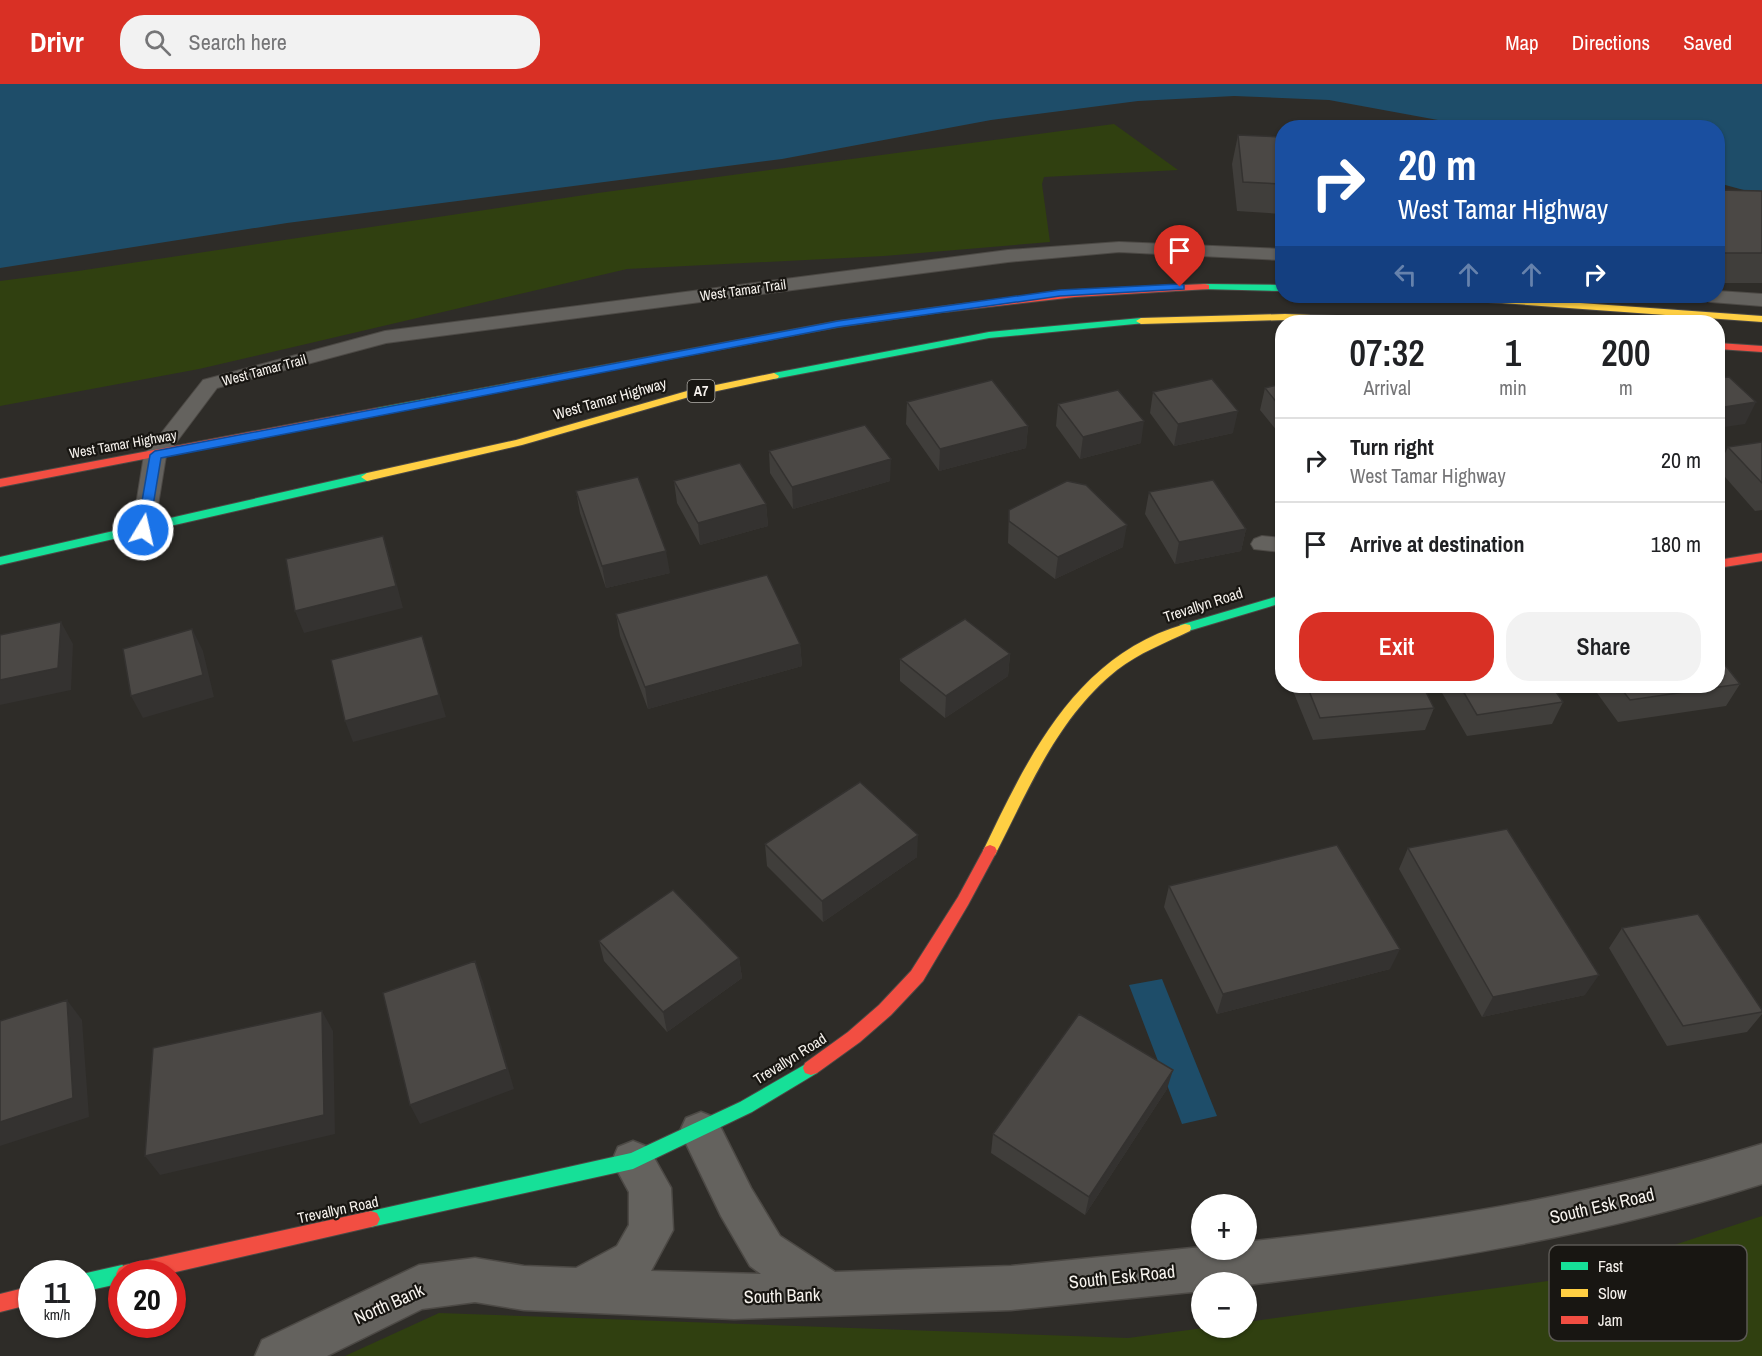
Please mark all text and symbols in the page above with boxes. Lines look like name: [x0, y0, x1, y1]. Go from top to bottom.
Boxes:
search box: [120, 15, 540, 69]
text: Drivr: [30, 23, 84, 61]
icon: search: [141, 26, 174, 59]
text: Search here: [189, 27, 287, 57]
text: Map: [1505, 28, 1539, 57]
text: Directions: [1572, 28, 1650, 57]
text: Saved: [1683, 28, 1732, 57]
text: 20 m: [1398, 137, 1477, 193]
icon: right: [1299, 144, 1377, 222]
text: West Tamar Highway: [1398, 191, 1608, 227]
pin: [1154, 225, 1205, 287]
icon: arrive: [1163, 234, 1196, 267]
icon: left: [1389, 258, 1422, 291]
icon: ahead: [1452, 258, 1485, 291]
icon: ahead: [1515, 258, 1548, 291]
icon: right: [1578, 258, 1611, 291]
street label: West Tamar Trail: [699, 275, 787, 305]
text: 07:32: [1350, 329, 1425, 377]
text: 1: [1505, 329, 1521, 377]
text: 200: [1601, 329, 1650, 377]
street label: West Tamar Trail: [220, 350, 308, 390]
street label: West Tamar Highway: [551, 372, 670, 425]
text: Arrival: [1363, 374, 1411, 401]
text: min: [1499, 374, 1527, 401]
text: m: [1619, 374, 1633, 401]
road number: A7: [688, 380, 714, 402]
street label: West Tamar Highway: [68, 426, 178, 462]
text: Turn right: [1350, 432, 1434, 462]
icon: right: [1299, 444, 1332, 477]
text: 20 m: [1661, 445, 1701, 475]
text: West Tamar Highway: [1350, 462, 1506, 489]
position arrow: [111, 498, 175, 562]
icon: arrive: [1299, 528, 1332, 561]
text: Arrive at destination: [1350, 529, 1524, 559]
text: 180 m: [1651, 529, 1701, 559]
street label: Trevallyn Road: [1160, 582, 1245, 627]
button: Exit: [1299, 612, 1494, 681]
button: Share: [1506, 612, 1701, 681]
street label: Trevallyn Road: [749, 1028, 830, 1089]
street label: South Esk Road: [1547, 1181, 1657, 1230]
street label: Trevallyn Road: [295, 1191, 380, 1228]
map controls: [1191, 1194, 1257, 1338]
button: +: [1191, 1194, 1257, 1260]
legend: [1549, 1245, 1747, 1341]
text: Fast: [1598, 1255, 1623, 1277]
street label: South Esk Road: [1068, 1258, 1176, 1295]
speed limit sign: 20: [108, 1260, 186, 1338]
text: 11: [44, 1272, 70, 1312]
button: −: [1191, 1272, 1257, 1338]
street label: North Bank: [350, 1277, 428, 1330]
street label: South Bank: [743, 1282, 821, 1309]
text: Slow: [1598, 1282, 1627, 1304]
text: km/h: [44, 1304, 70, 1325]
text: Jam: [1598, 1309, 1623, 1331]

